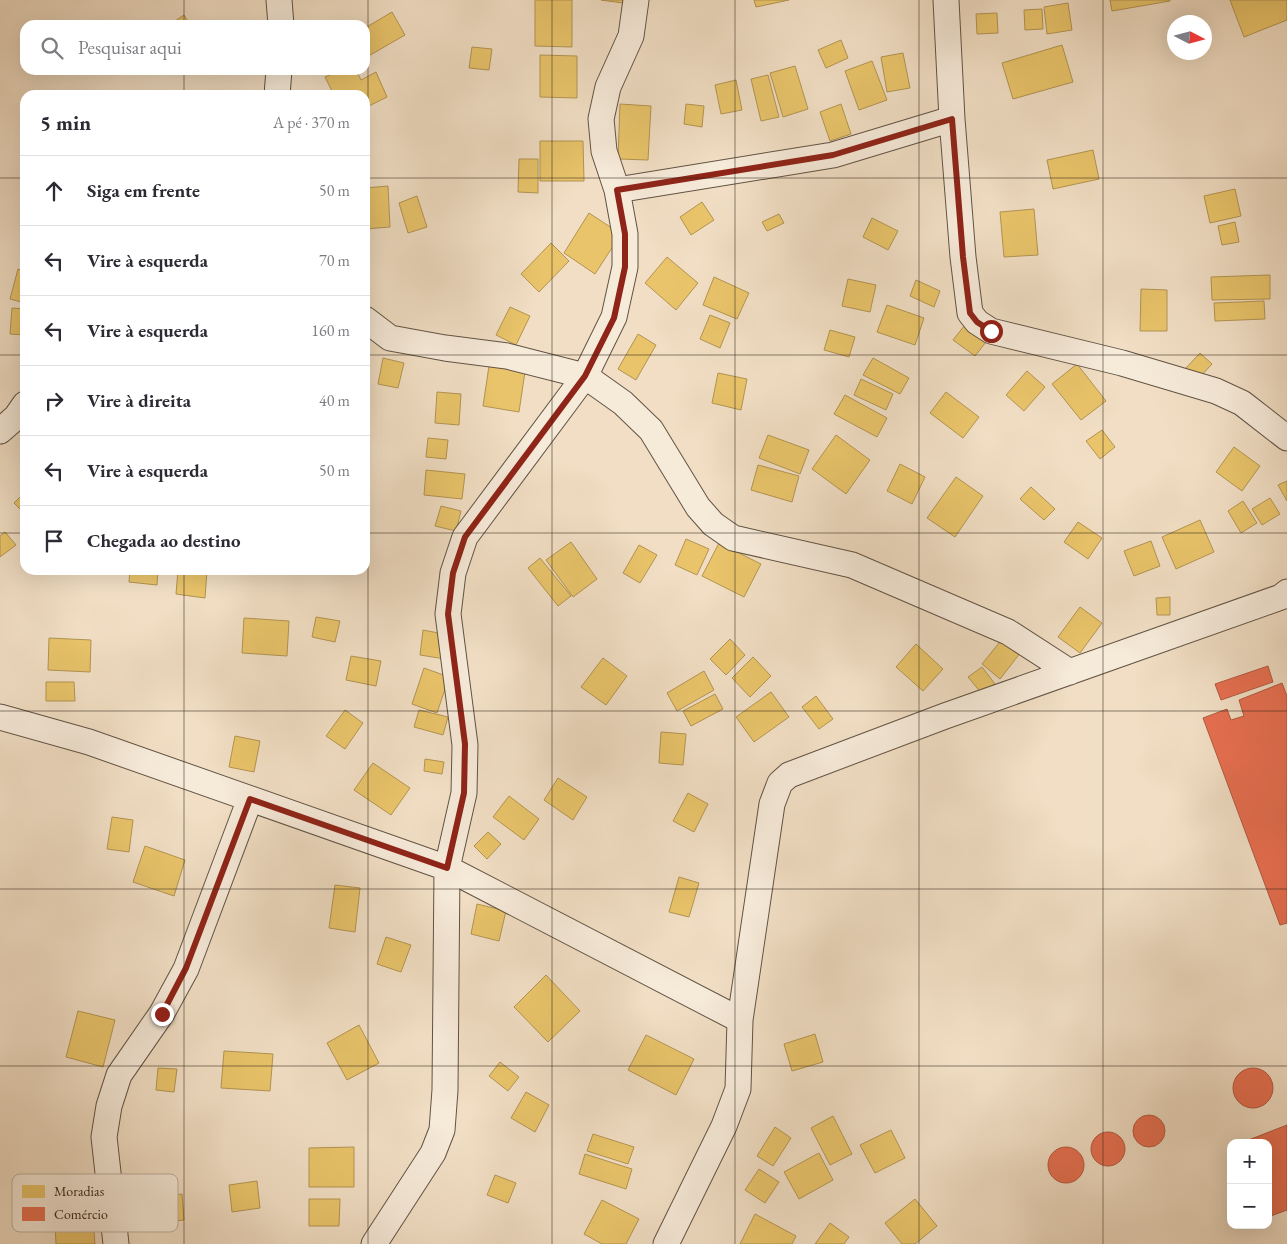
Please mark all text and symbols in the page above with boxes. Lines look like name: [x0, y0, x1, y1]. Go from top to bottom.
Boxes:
north arrow: [1167, 15, 1212, 60]
search box: [20, 20, 370, 75]
icon: search: [38, 34, 66, 62]
text: Pesquisar aqui: [78, 35, 182, 60]
text: 5 min: [40, 109, 91, 136]
text: A pé · 370 m: [273, 112, 350, 133]
icon: ahead: [40, 177, 68, 205]
text: Siga em frente: [87, 178, 200, 203]
text: 50 m: [319, 180, 350, 201]
icon: left: [40, 247, 68, 275]
text: Vire à esquerda: [87, 248, 208, 273]
text: 70 m: [319, 250, 350, 271]
icon: left: [40, 317, 68, 345]
text: Vire à esquerda: [87, 318, 208, 343]
text: 160 m: [311, 320, 350, 341]
route start: [980, 320, 1003, 343]
icon: right: [40, 387, 68, 415]
text: Vire à direita: [87, 388, 191, 413]
text: 40 m: [319, 390, 350, 411]
icon: left: [40, 457, 68, 485]
text: Vire à esquerda: [87, 458, 208, 483]
text: 50 m: [319, 460, 350, 481]
icon: arrive: [40, 527, 68, 555]
text: Chegada ao destino: [87, 528, 241, 553]
route end: [151, 1003, 174, 1026]
map controls: [1227, 1139, 1272, 1229]
button: +: [1227, 1139, 1272, 1184]
legend: [12, 1174, 178, 1232]
text: Moradias: [54, 1182, 105, 1200]
button: −: [1227, 1184, 1272, 1229]
text: Comércio: [54, 1205, 108, 1223]

